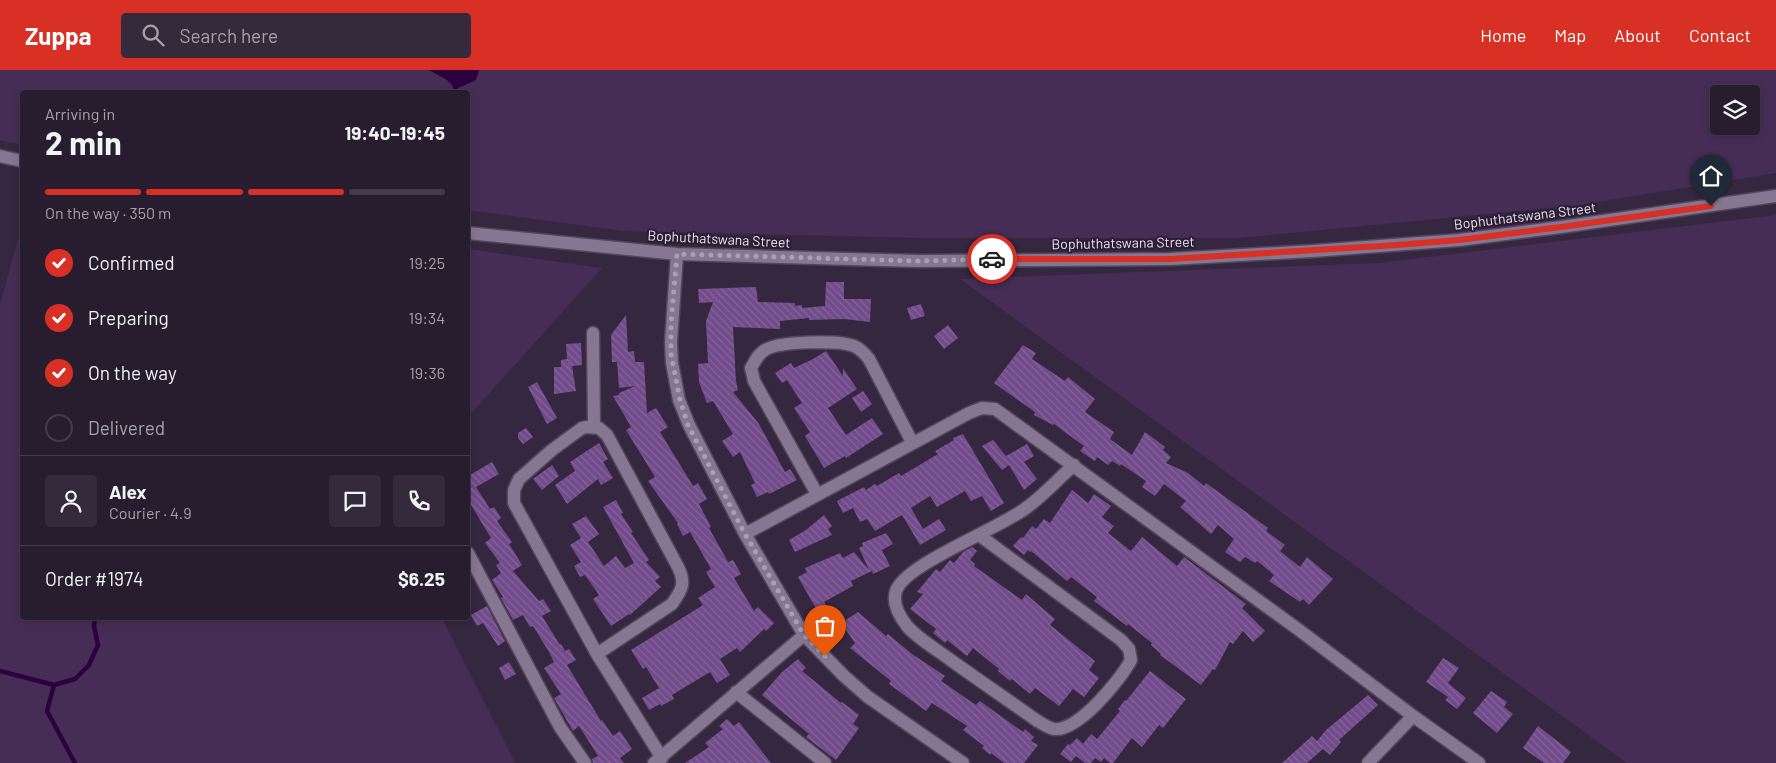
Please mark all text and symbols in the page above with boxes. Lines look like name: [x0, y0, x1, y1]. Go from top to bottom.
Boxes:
search box: [121, 13, 471, 58]
text: Zuppa: [25, 21, 91, 50]
icon: search: [139, 21, 167, 49]
text: Search here: [179, 24, 278, 47]
text: Home: [1480, 24, 1526, 46]
text: Map: [1554, 24, 1586, 46]
text: About: [1614, 24, 1661, 46]
text: Contact: [1689, 24, 1751, 46]
map controls: [1710, 85, 1760, 135]
button: layers: [1710, 85, 1760, 135]
text: Arriving in: [45, 104, 115, 123]
text: 19:40–19:45: [344, 121, 445, 144]
text: 2 min: [45, 123, 122, 161]
pin: [1690, 155, 1732, 206]
icon: home: [1697, 162, 1725, 190]
street label: Bophuthatswana Street: [1453, 198, 1597, 233]
text: On the way · 350 m: [45, 203, 171, 222]
street label: Bophuthatswana Street: [647, 226, 791, 251]
street label: Bophuthatswana Street: [1051, 233, 1195, 252]
courier: [967, 234, 1017, 284]
icon: car: [978, 245, 1006, 273]
icon: check: [45, 249, 73, 277]
text: Confirmed: [88, 251, 175, 274]
text: 19:25: [409, 253, 445, 272]
icon: check: [45, 304, 73, 332]
text: Preparing: [88, 306, 169, 329]
text: 19:34: [409, 308, 445, 327]
icon: check: [45, 359, 73, 387]
text: On the way: [88, 361, 177, 384]
text: 19:36: [409, 363, 445, 382]
text: Delivered: [88, 416, 165, 439]
button: person: [45, 475, 97, 527]
button: chat: [329, 475, 381, 527]
button: phone: [393, 475, 445, 527]
text: Alex: [109, 480, 147, 503]
text: Courier · 4.9: [109, 503, 192, 522]
text: Order #1974: [45, 567, 143, 590]
text: $6.25: [398, 567, 445, 590]
pin: [804, 605, 846, 656]
icon: bag: [811, 612, 839, 640]

